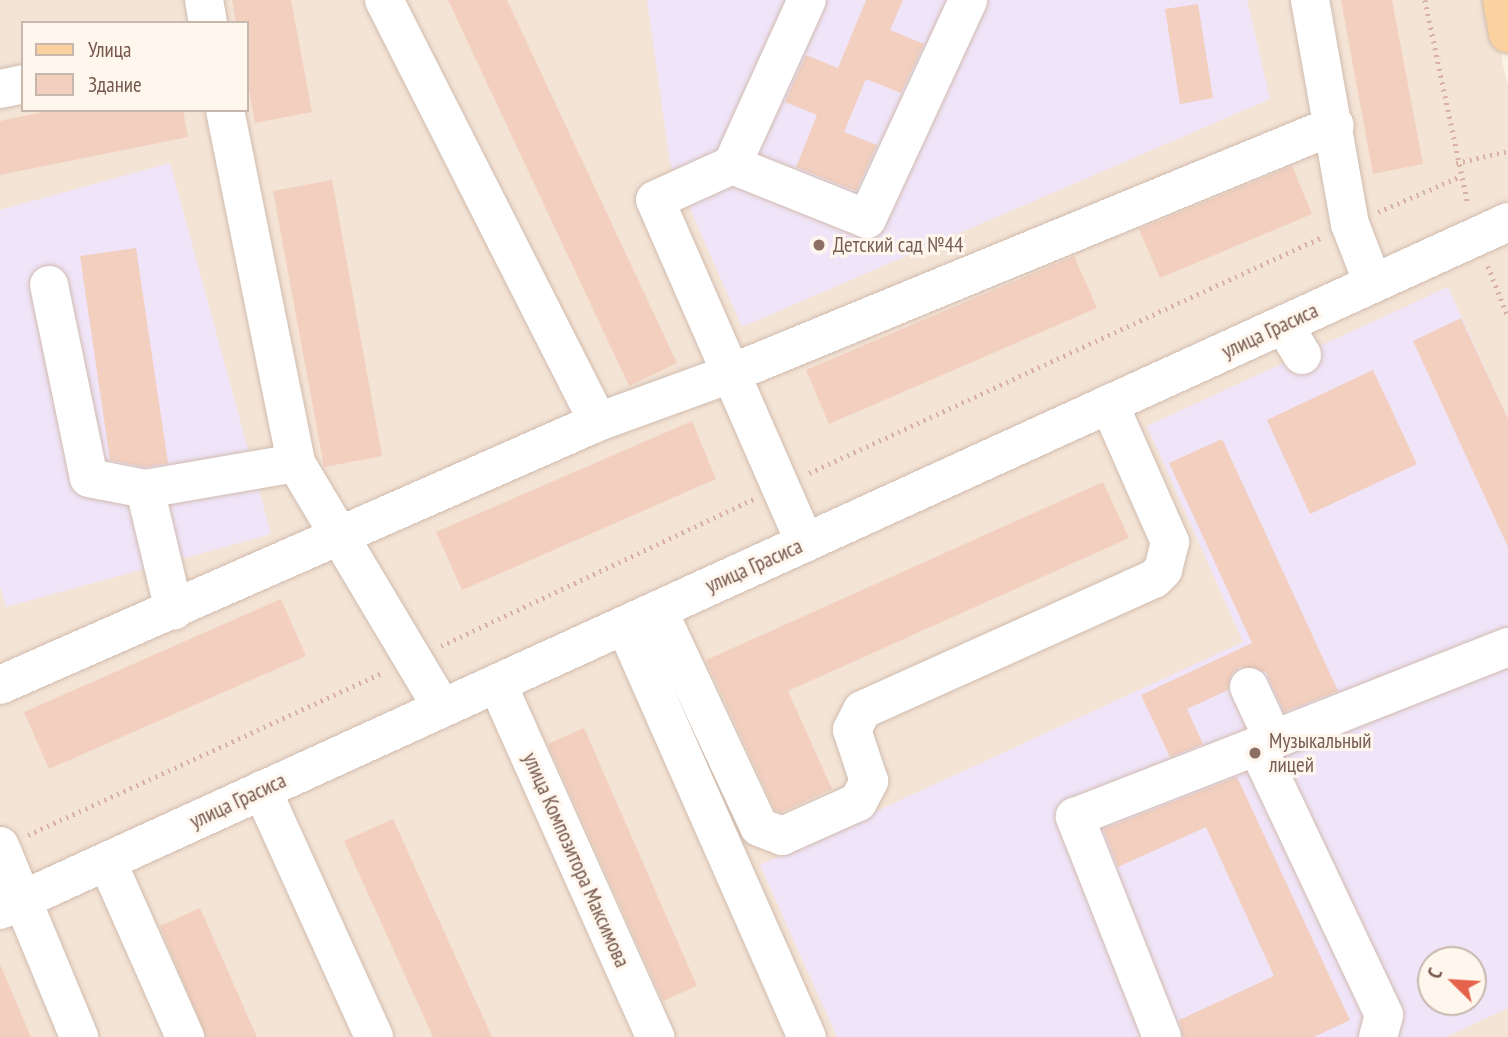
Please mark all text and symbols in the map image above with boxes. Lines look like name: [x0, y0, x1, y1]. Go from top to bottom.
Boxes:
legend: [21, 21, 248, 112]
text: Улица: [88, 36, 131, 63]
text: Здание: [88, 71, 142, 98]
place label: Детский сад №44: [833, 232, 963, 258]
marker: Детский сад №44: [811, 237, 827, 253]
street label: улица Грасиса: [1218, 298, 1322, 364]
street label: улица Грасиса: [702, 533, 806, 599]
place label: Музыкальный лицей: [1269, 728, 1372, 778]
marker: Музыкальный лицей: [1247, 745, 1263, 761]
street label: улица Композитора Максимова: [517, 749, 635, 971]
street label: улица Грасиса: [186, 768, 290, 834]
north arrow: [1417, 946, 1487, 1016]
text: С: [1422, 964, 1447, 982]

